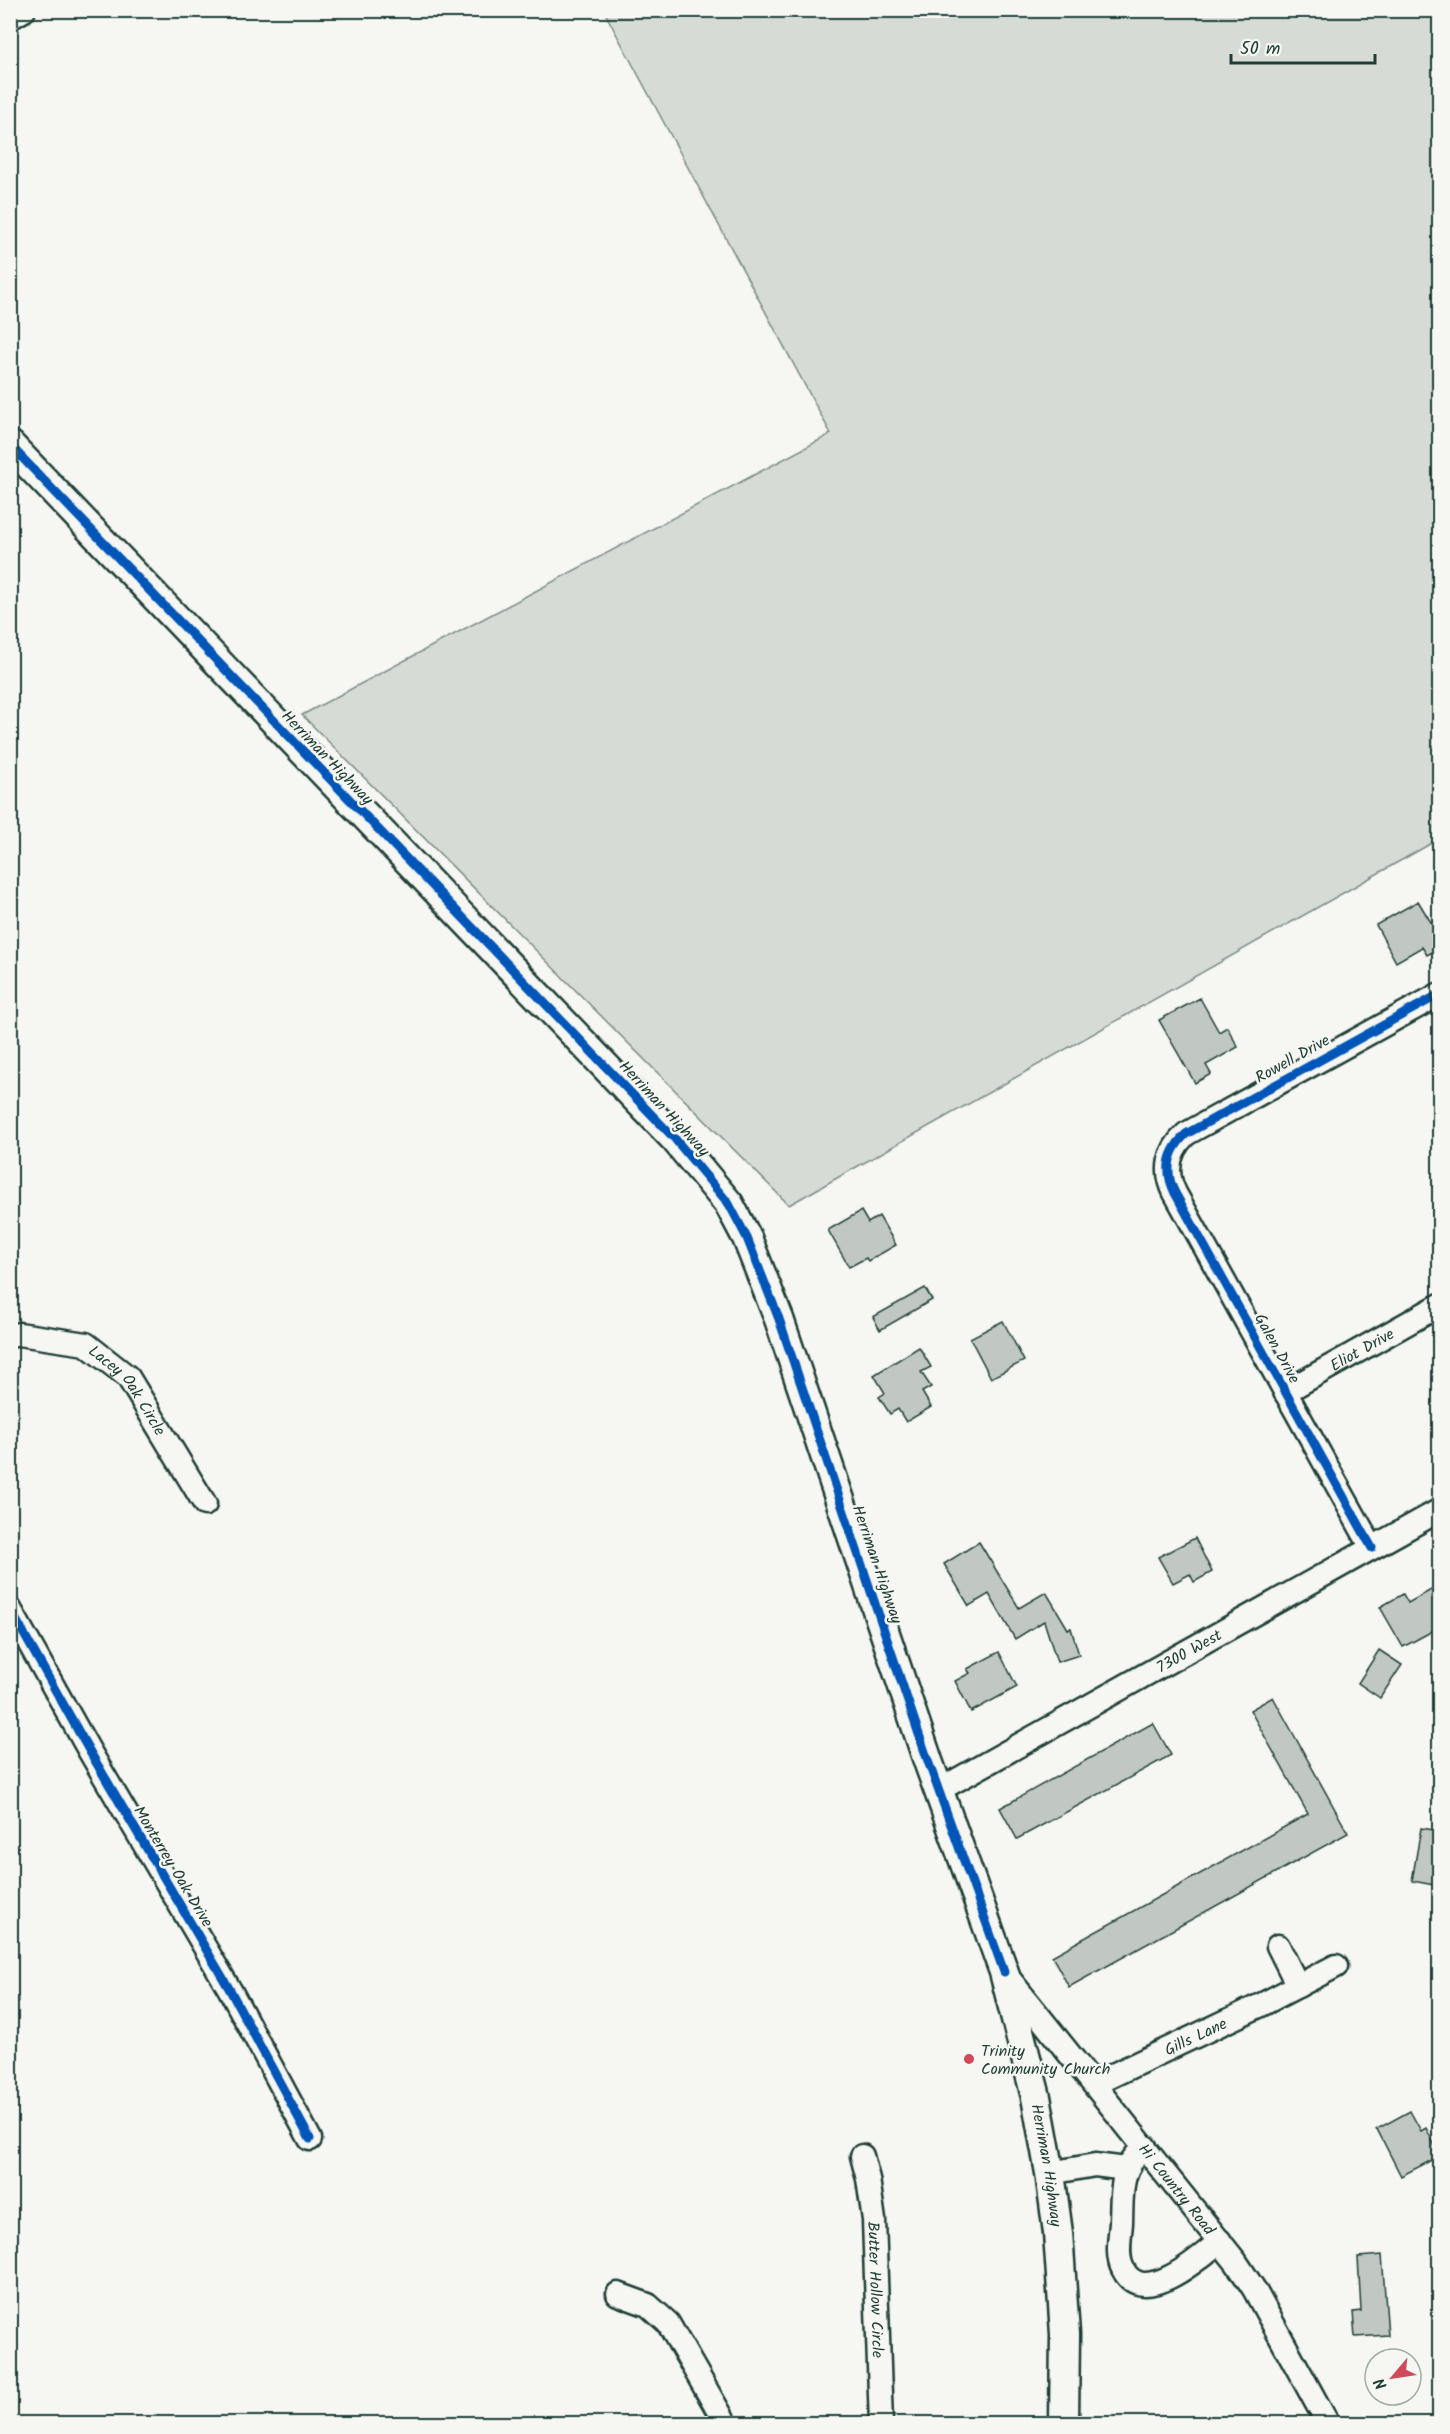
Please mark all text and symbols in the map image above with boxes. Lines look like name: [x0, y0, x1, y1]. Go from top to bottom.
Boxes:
scale bar: [1231, 27, 1375, 65]
text: 50 m: [1240, 35, 1280, 64]
street label: Herriman Highway: [275, 705, 379, 812]
street label: Rowell Drive: [1251, 1028, 1335, 1090]
street label: Herriman Highway: [612, 1055, 716, 1163]
street label: Galen Drive: [1247, 1309, 1306, 1388]
street label: Eliot Drive: [1326, 1322, 1399, 1378]
street label: Lacey Oak Circle: [83, 1339, 172, 1441]
street label: Herriman Highway: [845, 1502, 909, 1628]
street label: 7300 West: [1152, 1623, 1227, 1680]
street label: Monterrey Oak Drive: [126, 1801, 219, 1932]
street label: Gills Lane: [1160, 2012, 1231, 2063]
place label: Trinity Community Church: [981, 2039, 1110, 2082]
marker: Trinity Community Church: [962, 2052, 976, 2066]
street label: Herriman Highway: [1023, 2102, 1068, 2229]
street label: Hi Country Road: [1132, 2138, 1221, 2242]
street label: Butter Hollow Circle: [860, 2221, 890, 2358]
north arrow: [1363, 2347, 1423, 2407]
text: N: [1368, 2373, 1395, 2394]

